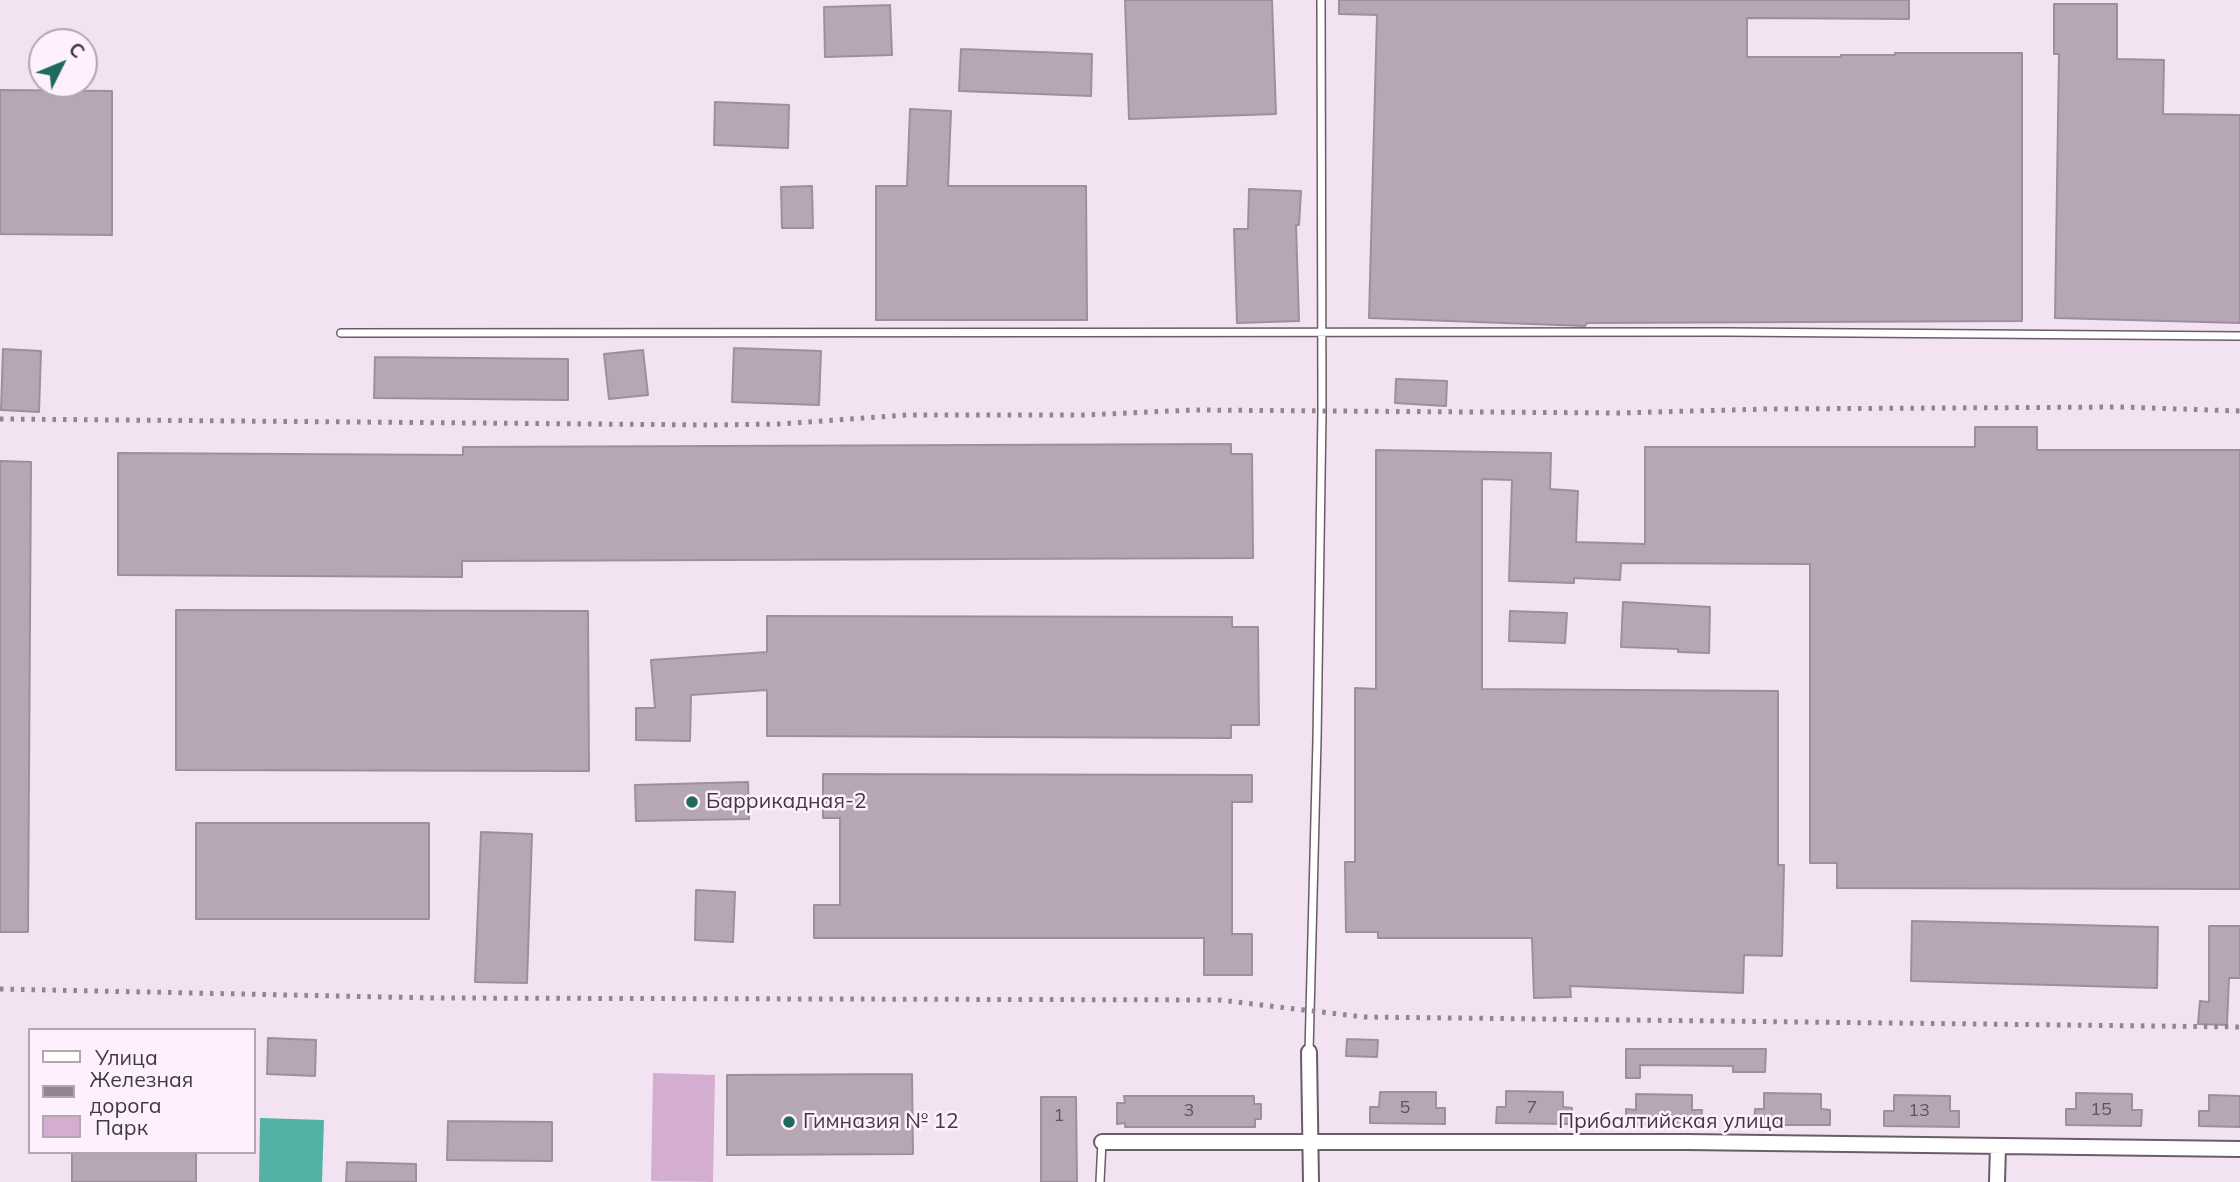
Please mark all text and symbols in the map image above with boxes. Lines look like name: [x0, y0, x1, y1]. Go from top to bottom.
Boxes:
north arrow: [28, 28, 98, 98]
text: С: [64, 37, 90, 63]
place label: Баррикадная-2: [706, 789, 867, 815]
marker: Баррикадная-2: [684, 794, 700, 810]
legend: [28, 1028, 256, 1154]
text: Улица: [95, 1044, 158, 1070]
text: Железная дорога: [89, 1066, 193, 1118]
house number: 5: [1400, 1097, 1410, 1119]
house number: 7: [1527, 1097, 1537, 1119]
house number: 15: [2090, 1099, 2112, 1121]
house number: 3: [1184, 1100, 1194, 1122]
house number: 13: [1908, 1100, 1930, 1122]
house number: 1: [1054, 1105, 1064, 1127]
place label: Гимназия № 12: [803, 1109, 959, 1135]
street label: Прибалтийская улица: [1558, 1109, 1784, 1135]
text: Парк: [95, 1114, 148, 1140]
marker: Гимназия № 12: [781, 1114, 797, 1130]

